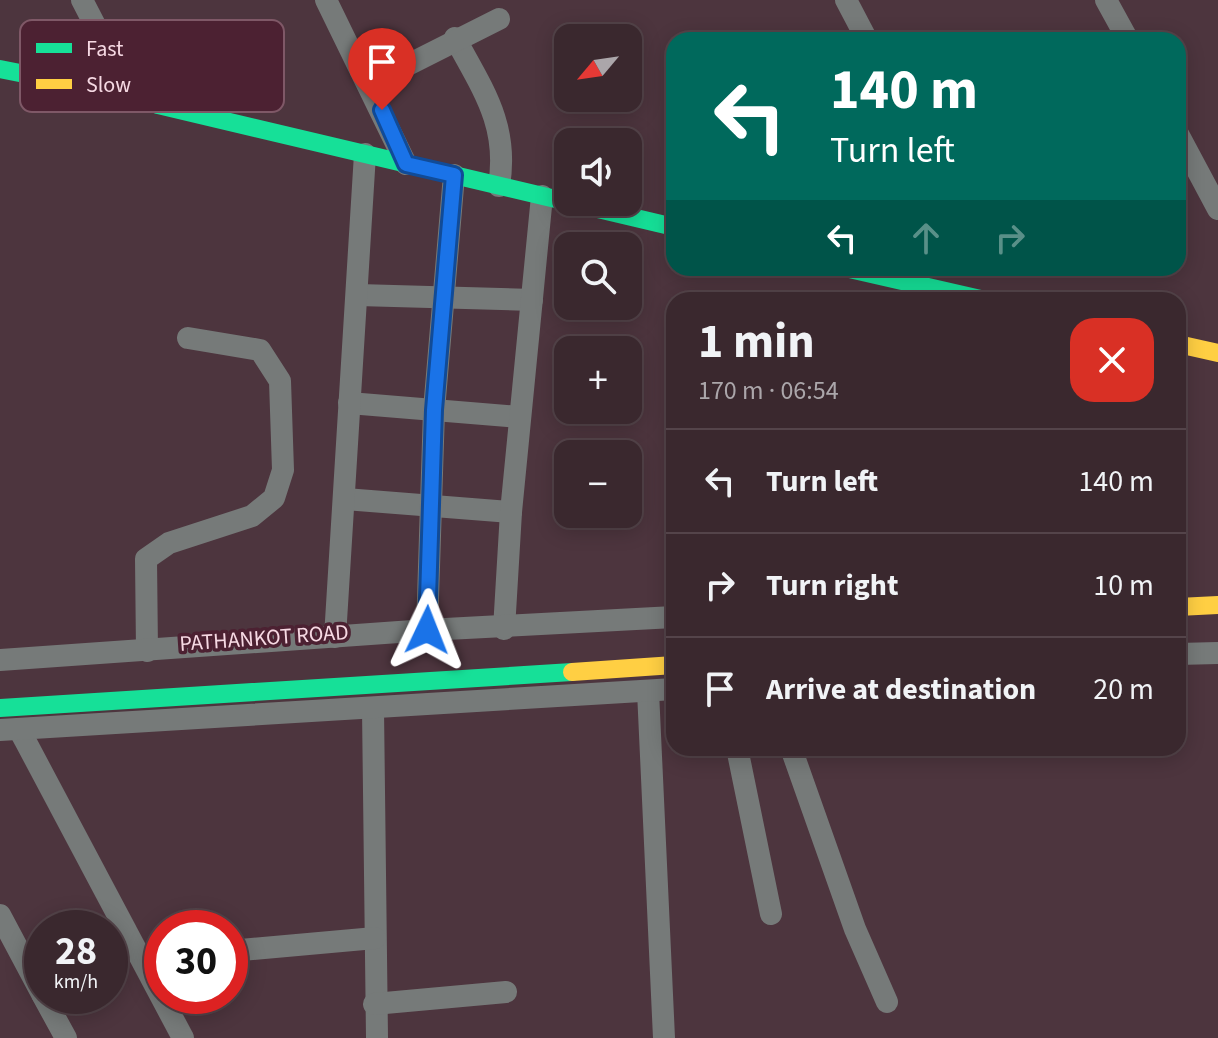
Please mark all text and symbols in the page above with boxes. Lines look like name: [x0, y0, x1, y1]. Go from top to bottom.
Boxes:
legend: [20, 20, 284, 112]
north arrow: [554, 24, 642, 112]
map controls: [554, 24, 642, 528]
pin: [348, 28, 416, 110]
text: Fast: [86, 33, 124, 65]
icon: arrive: [360, 40, 404, 84]
text: 140 m: [830, 51, 978, 130]
icon: left: [698, 64, 802, 168]
text: Slow: [86, 69, 131, 101]
text: Turn left: [830, 125, 955, 176]
button: sound: [554, 128, 642, 216]
icon: left: [820, 216, 864, 260]
icon: ahead: [904, 216, 948, 260]
icon: right: [988, 216, 1032, 260]
button: search: [554, 232, 642, 320]
text: 1 min: [698, 308, 815, 376]
button: close: [1070, 318, 1154, 402]
button: +: [554, 336, 642, 424]
text: 170 m · 06:54: [698, 372, 839, 409]
button: −: [554, 440, 642, 528]
icon: left: [698, 459, 742, 503]
text: Turn left: [766, 460, 878, 503]
text: 140 m: [1078, 460, 1154, 503]
icon: right: [698, 563, 742, 607]
text: Turn right: [766, 564, 898, 607]
text: 10 m: [1093, 564, 1154, 607]
position arrow: [385, 588, 469, 672]
street label: PATHANKOT ROAD: [178, 616, 350, 660]
icon: arrive: [698, 667, 742, 711]
text: Arrive at destination: [766, 668, 1036, 711]
text: 20 m: [1093, 668, 1154, 711]
speed limit sign: 30: [144, 910, 248, 1014]
text: 28: [55, 923, 97, 980]
text: km/h: [54, 968, 98, 996]

